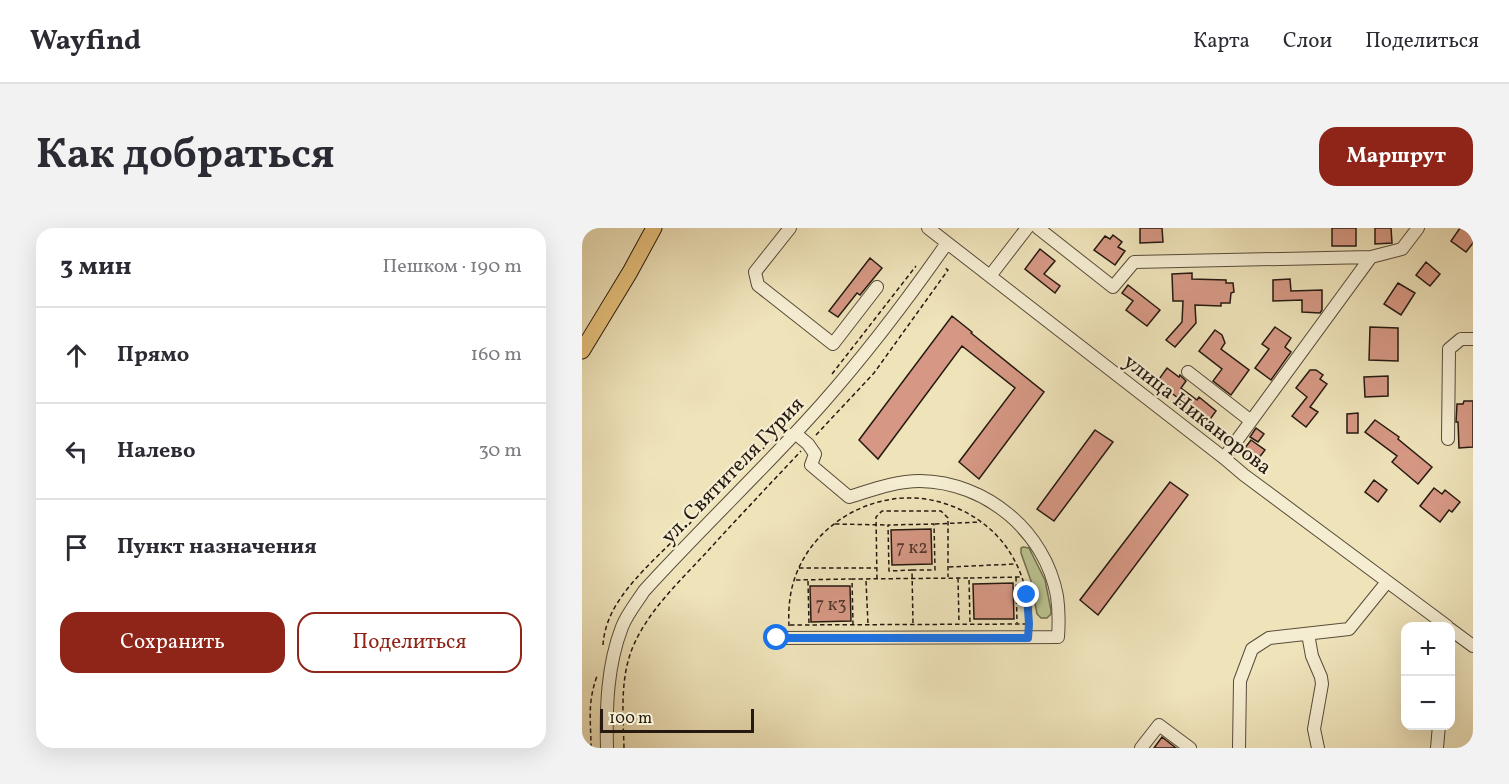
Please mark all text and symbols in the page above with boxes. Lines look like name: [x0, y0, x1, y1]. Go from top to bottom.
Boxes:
text: Wayfind: [30, 22, 141, 61]
text: Карта: [1193, 27, 1250, 56]
text: Слои: [1283, 27, 1332, 56]
text: Поделиться: [1365, 27, 1479, 56]
text: Как добраться: [36, 127, 335, 186]
button: Маршрут: [1319, 127, 1473, 186]
text: 3 мин: [60, 249, 132, 285]
text: Пешком · 190 m: [382, 253, 522, 281]
icon: ahead: [60, 339, 93, 372]
text: Прямо: [117, 340, 189, 371]
text: 160 m: [470, 341, 522, 369]
street label: улица Никанорова: [1117, 348, 1277, 482]
street label: ул. Святителя Гурия: [655, 391, 811, 551]
icon: left: [60, 435, 93, 468]
text: Налево: [117, 436, 196, 467]
text: 30 m: [478, 437, 522, 465]
icon: arrive: [60, 531, 93, 564]
text: Пункт назначения: [117, 532, 317, 563]
house number: 7 к2: [896, 536, 928, 561]
route end: [1013, 581, 1039, 607]
house number: 7 к3: [815, 593, 847, 618]
button: Сохранить: [60, 612, 285, 673]
button: Поделиться: [297, 612, 522, 673]
map controls: [1401, 622, 1455, 730]
button: +: [1401, 622, 1455, 676]
route start: [763, 624, 789, 650]
button: −: [1401, 676, 1455, 730]
scale bar: [600, 706, 754, 733]
text: 100 m: [609, 708, 652, 730]

